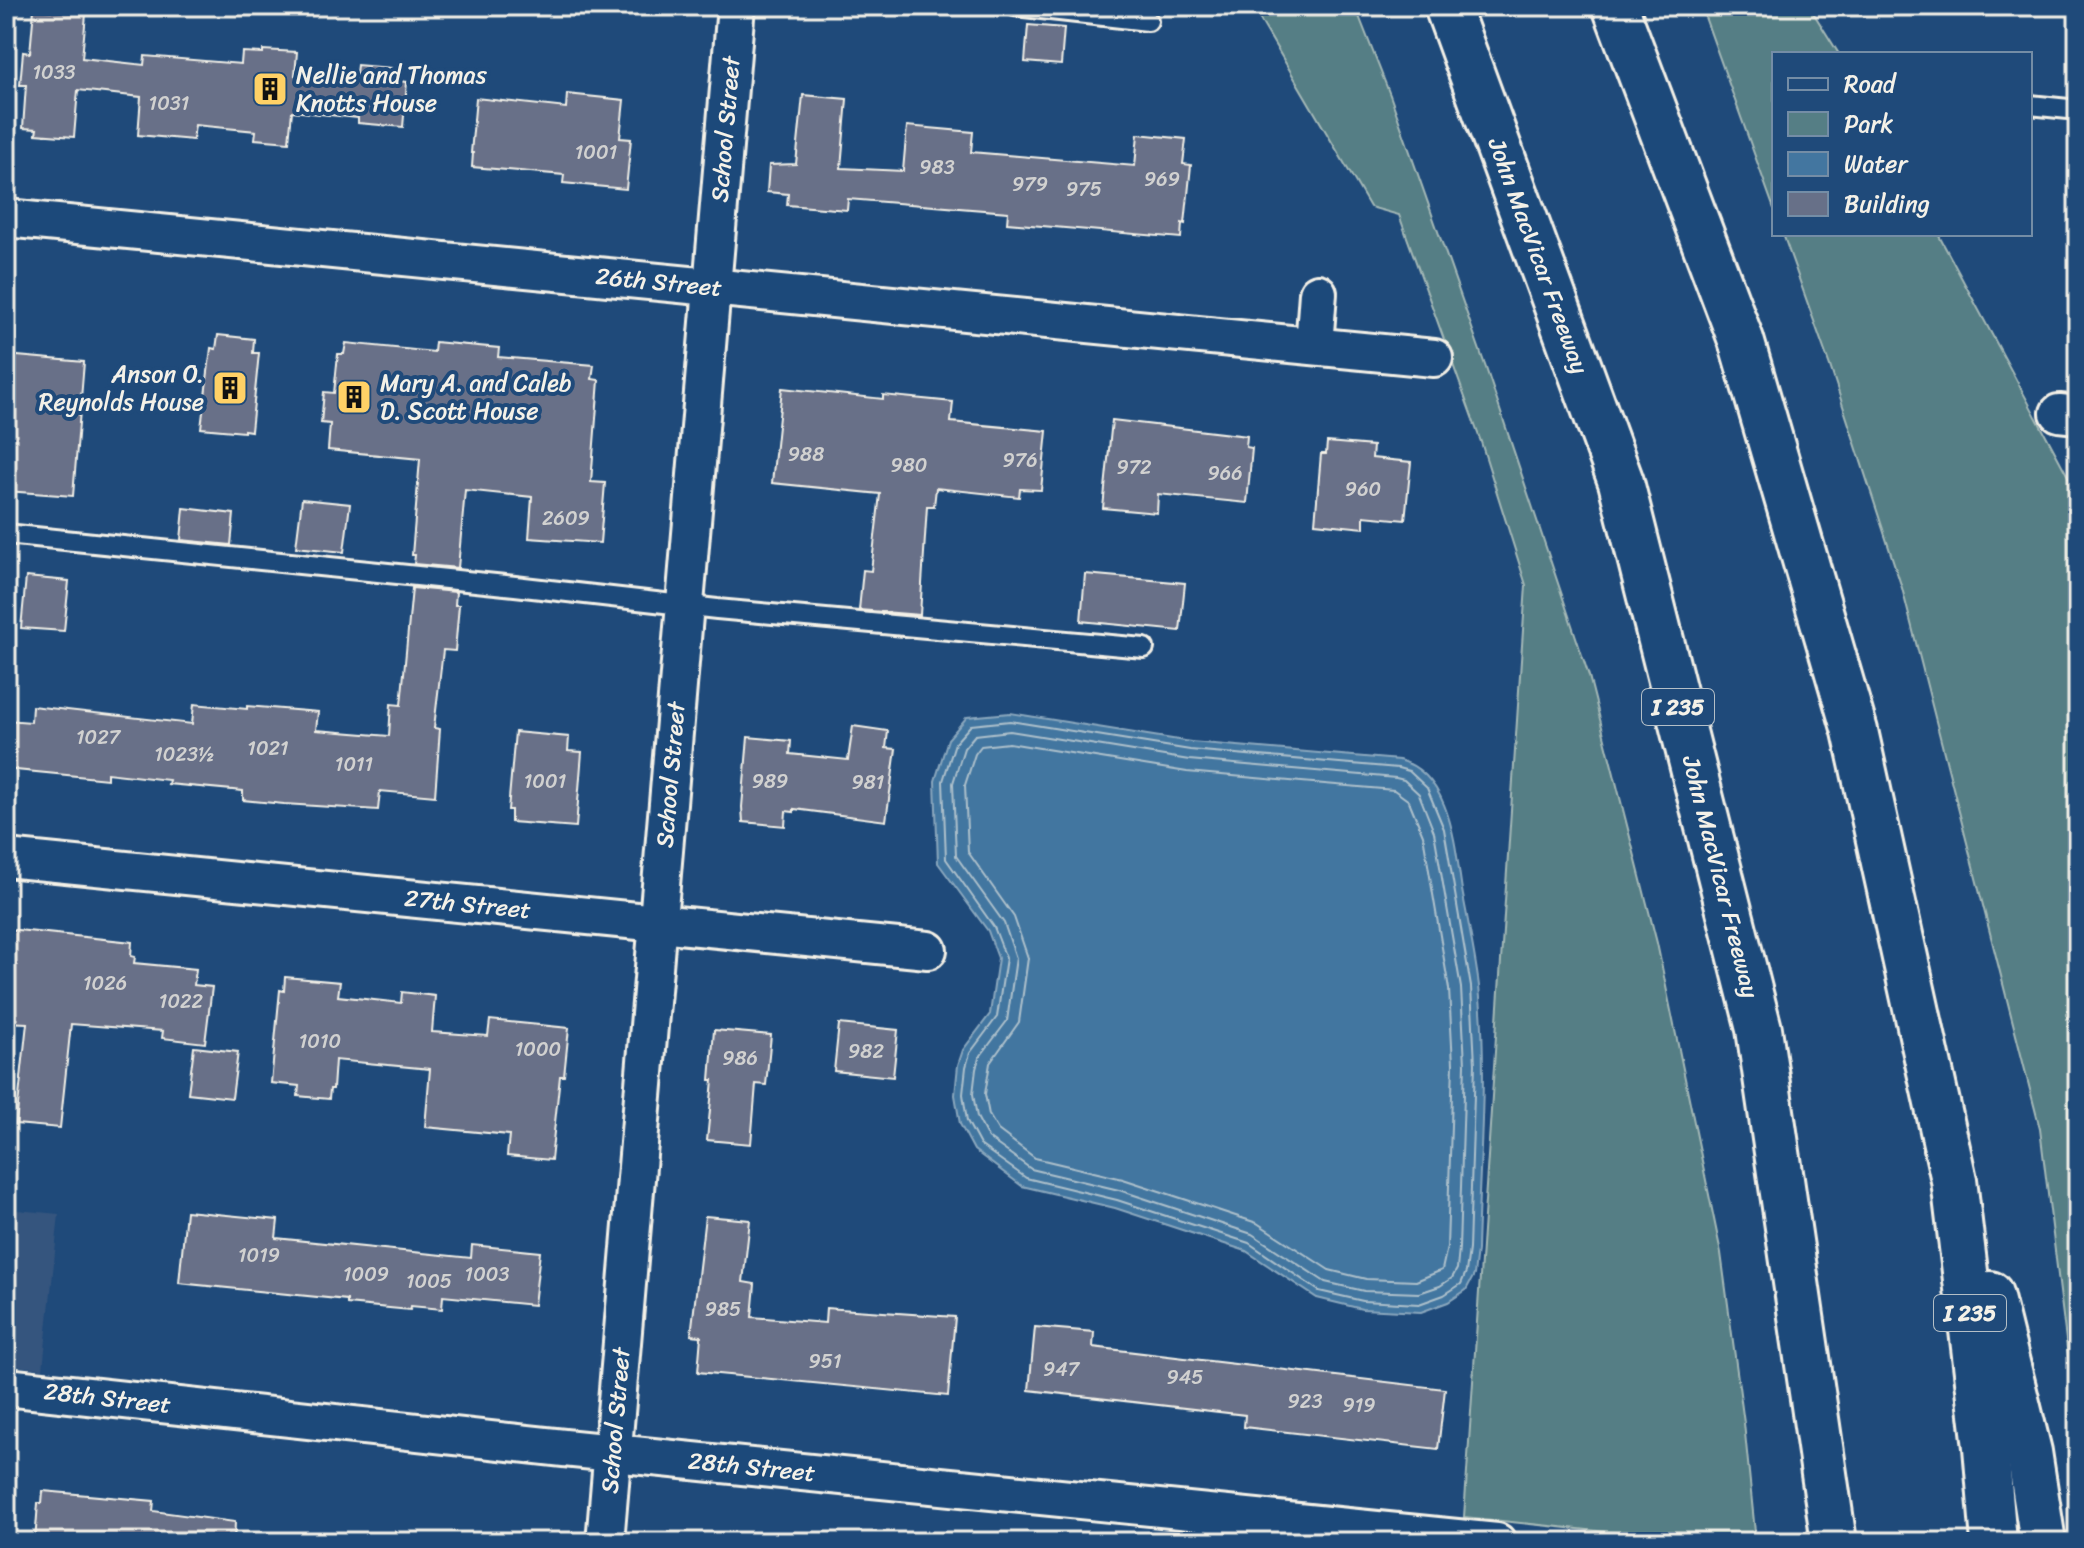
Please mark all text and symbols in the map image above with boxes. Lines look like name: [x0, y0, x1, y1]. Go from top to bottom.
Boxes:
legend: [1772, 52, 2032, 236]
street label: School Street: [698, 53, 753, 204]
place label: Nellie and Thomas Knotts House: [296, 54, 488, 124]
house number: 1033: [32, 55, 76, 90]
text: Road: [1844, 63, 1898, 105]
building icon: Nellie and Thomas Knotts House: [251, 70, 289, 108]
house number: 1031: [149, 86, 189, 121]
text: Park: [1844, 103, 1893, 145]
street label: John MacVicar Freeway: [1476, 131, 1601, 380]
house number: 1001: [575, 135, 617, 170]
text: Water: [1844, 143, 1909, 185]
house number: 983: [919, 150, 955, 185]
house number: 969: [1144, 162, 1180, 197]
house number: 979: [1012, 167, 1048, 202]
house number: 975: [1066, 172, 1102, 207]
text: Building: [1844, 183, 1930, 225]
street label: 26th Street: [594, 255, 724, 309]
place label: Anson O. Reynolds House: [39, 353, 204, 423]
place label: Mary A. and Caleb D. Scott House: [380, 362, 572, 432]
building icon: Anson O. Reynolds House: [211, 369, 249, 407]
building icon: Mary A. and Caleb D. Scott House: [335, 378, 373, 416]
house number: 988: [788, 437, 824, 472]
house number: 976: [1002, 443, 1038, 478]
house number: 980: [891, 448, 927, 483]
house number: 972: [1116, 450, 1152, 485]
house number: 966: [1208, 456, 1243, 491]
house number: 960: [1345, 472, 1381, 507]
house number: 2609: [542, 501, 590, 536]
road number: I 235: [1642, 689, 1714, 725]
street label: School Street: [643, 699, 698, 849]
house number: 1027: [76, 720, 122, 755]
house number: 1021: [247, 731, 289, 766]
house number: 1023½: [154, 737, 214, 772]
house number: 1011: [335, 747, 373, 782]
street label: John MacVicar Freeway: [1670, 750, 1772, 1003]
house number: 1001: [524, 764, 566, 799]
house number: 989: [752, 764, 788, 799]
house number: 981: [852, 765, 884, 800]
street label: 27th Street: [403, 877, 533, 931]
house number: 1026: [83, 966, 127, 1001]
house number: 1022: [159, 984, 204, 1019]
house number: 1010: [299, 1024, 341, 1059]
house number: 1000: [515, 1032, 561, 1067]
house number: 982: [848, 1034, 884, 1069]
house number: 986: [722, 1041, 758, 1076]
house number: 1019: [238, 1238, 280, 1273]
house number: 1009: [343, 1257, 389, 1292]
house number: 1003: [465, 1257, 509, 1292]
house number: 1005: [406, 1264, 452, 1299]
house number: 985: [705, 1292, 741, 1327]
road number: I 235: [1934, 1295, 2006, 1331]
house number: 951: [808, 1344, 842, 1379]
street label: School Street: [588, 1345, 643, 1495]
house number: 947: [1043, 1352, 1081, 1387]
house number: 945: [1167, 1360, 1204, 1395]
street label: 28th Street: [42, 1370, 173, 1426]
house number: 923: [1288, 1384, 1322, 1419]
house number: 919: [1342, 1388, 1376, 1423]
street label: 28th Street: [686, 1440, 817, 1494]

